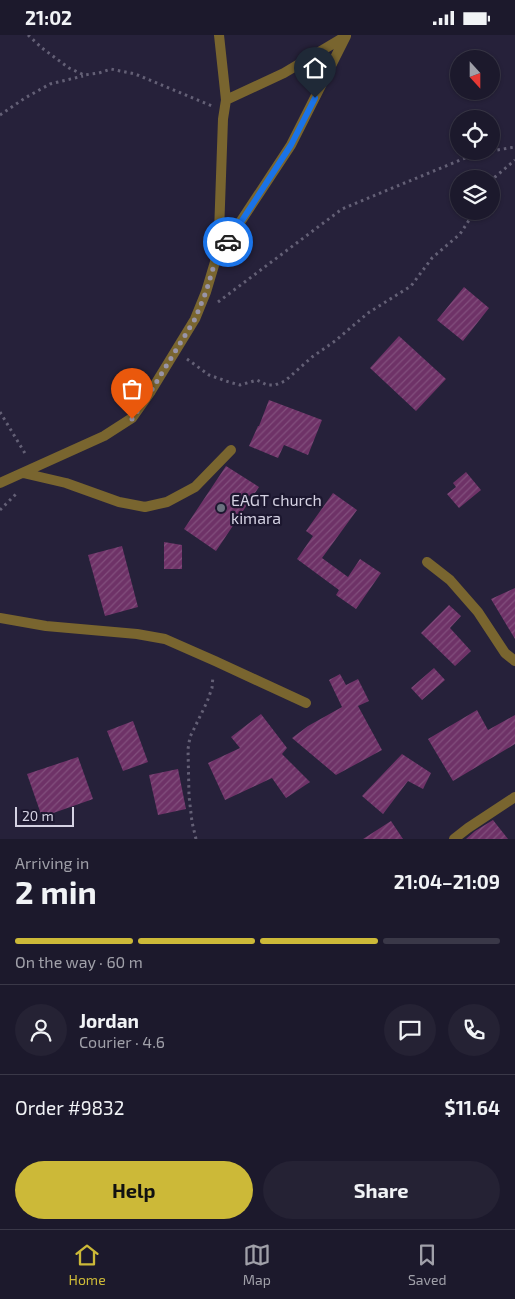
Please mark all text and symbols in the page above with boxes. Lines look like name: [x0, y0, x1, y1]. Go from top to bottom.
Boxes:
text: 21:02: [25, 6, 72, 29]
pin: [294, 47, 336, 98]
north arrow: [450, 50, 500, 100]
map controls: [450, 50, 500, 220]
icon: home: [301, 54, 329, 82]
button: locate: [450, 110, 500, 160]
button: layers: [450, 170, 500, 220]
courier: [203, 217, 253, 267]
icon: car: [214, 228, 242, 256]
pin: [111, 368, 153, 419]
icon: bag: [118, 375, 146, 403]
place label: EAGT church kimara: [231, 490, 322, 527]
marker: EAGT church kimara: [215, 502, 227, 514]
scale bar: [15, 804, 74, 827]
text: 20 m: [22, 807, 54, 824]
text: Arriving in: [15, 853, 89, 872]
text: 21:04–21:09: [394, 870, 500, 893]
text: 2 min: [15, 872, 97, 910]
text: On the way · 60 m: [15, 952, 143, 971]
button: person: [15, 1004, 67, 1056]
button: chat: [384, 1004, 436, 1056]
button: phone: [448, 1004, 500, 1056]
text: Jordan: [79, 1009, 139, 1032]
text: Courier · 4.6: [79, 1032, 165, 1051]
text: Order #9832: [15, 1096, 124, 1119]
text: $11.64: [445, 1096, 500, 1119]
button: Help: [15, 1161, 253, 1219]
button: Share: [263, 1161, 500, 1219]
tab: Home: [69, 1241, 106, 1288]
tab: Map: [243, 1241, 271, 1288]
tab: Saved: [408, 1241, 446, 1288]

